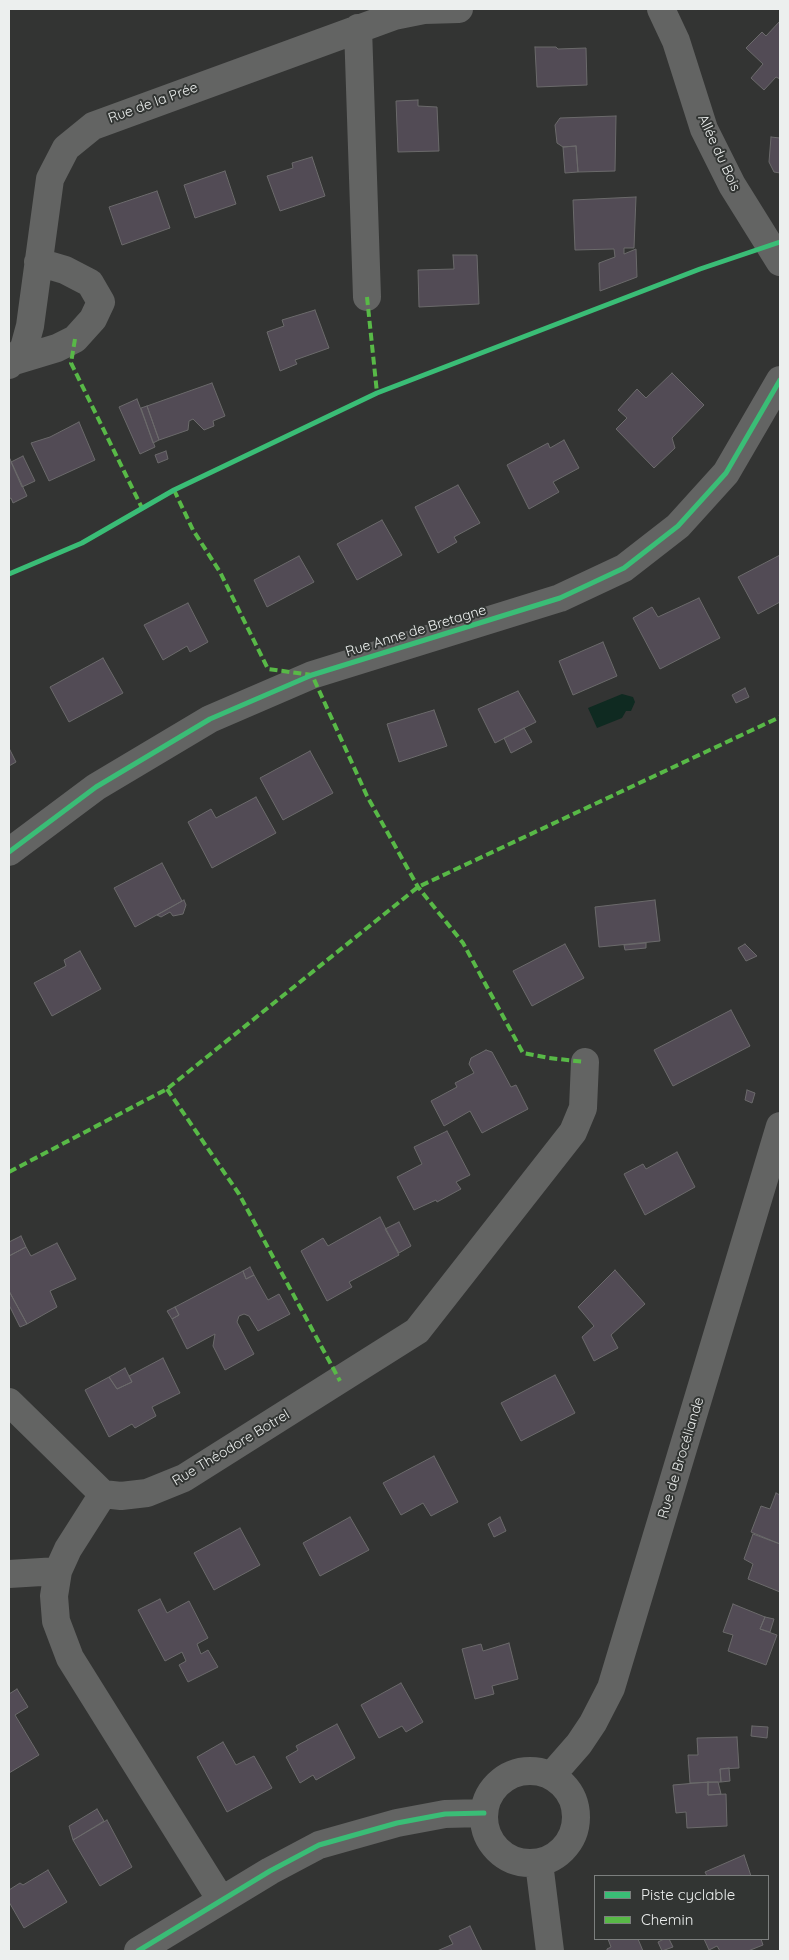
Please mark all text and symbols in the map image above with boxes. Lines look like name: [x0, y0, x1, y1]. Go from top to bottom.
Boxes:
street label: Rue de la Prée: [106, 79, 200, 127]
street label: Allée du Bois: [694, 112, 744, 194]
street label: Rue Anne de Bretagne: [344, 602, 488, 660]
street label: Rue de Brocéliande: [655, 1395, 707, 1521]
street label: Rue Théodore Botrel: [169, 1406, 293, 1490]
legend: [594, 1875, 769, 1940]
text: Piste cyclable: [641, 1885, 735, 1904]
text: Chemin: [641, 1910, 693, 1929]

